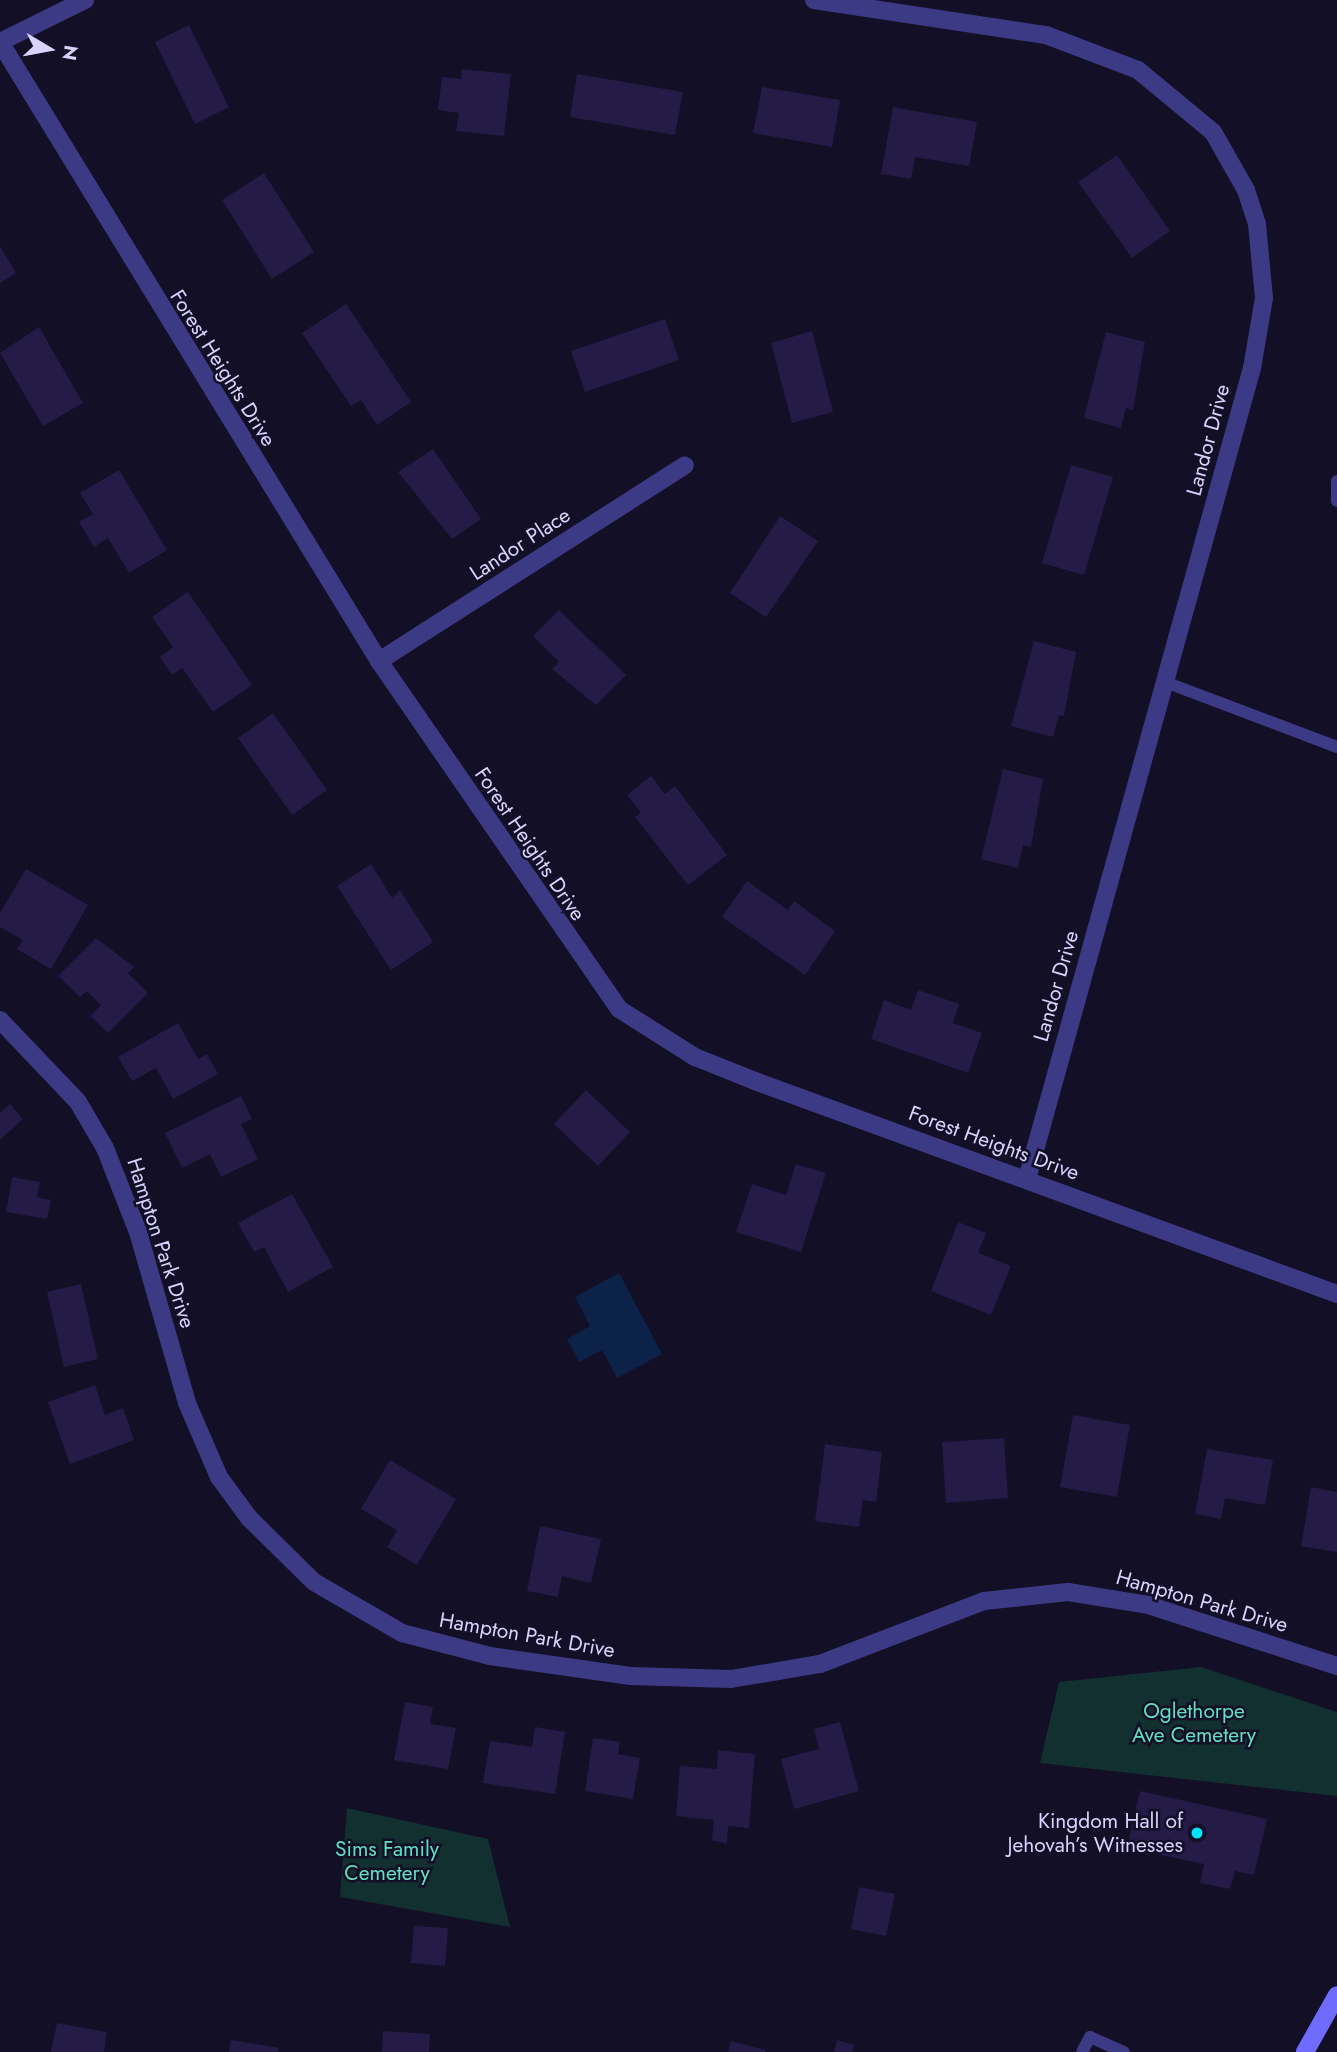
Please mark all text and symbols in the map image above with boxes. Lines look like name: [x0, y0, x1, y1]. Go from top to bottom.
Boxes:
north arrow: [14, 14, 84, 84]
text: N: [56, 43, 85, 63]
street label: Forest Heights Drive: [165, 285, 281, 451]
street label: Landor Drive: [1181, 382, 1235, 498]
street label: Landor Place: [465, 502, 575, 586]
street label: Forest Heights Drive: [469, 763, 591, 925]
street label: Landor Drive: [1028, 928, 1084, 1044]
street label: Forest Heights Drive: [905, 1100, 1083, 1186]
street label: Hampton Park Drive: [122, 1155, 200, 1331]
street label: Hampton Park Drive: [1113, 1564, 1291, 1638]
street label: Hampton Park Drive: [437, 1607, 617, 1663]
park label: Oglethorpe Ave Cemetery: [1132, 1698, 1256, 1748]
place label: Kingdom Hall of Jehovah’s Witnesses: [1007, 1808, 1183, 1858]
marker: Kingdom Hall of Jehovah’s Witnesses: [1189, 1825, 1205, 1841]
park label: Sims Family Cemetery: [335, 1836, 439, 1886]

